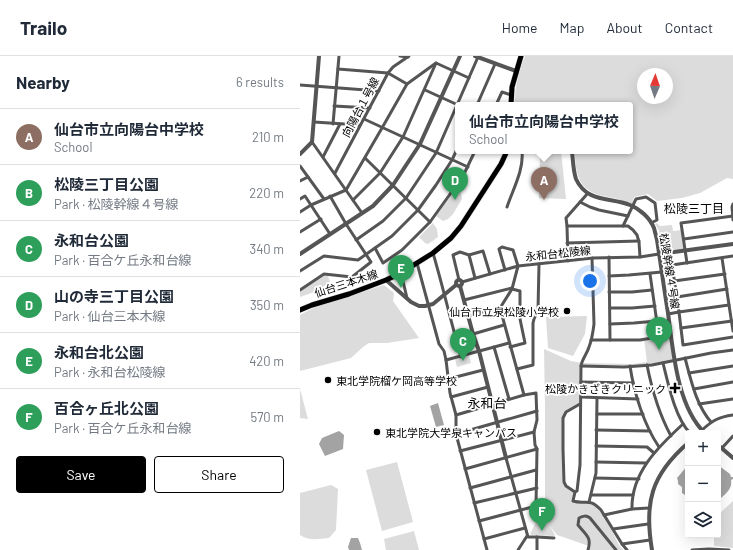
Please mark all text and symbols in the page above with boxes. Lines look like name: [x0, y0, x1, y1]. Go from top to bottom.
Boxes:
text: Trailo: [20, 16, 67, 39]
text: Home: [502, 19, 538, 36]
text: Map: [560, 19, 584, 36]
text: About: [606, 19, 643, 36]
text: Contact: [665, 19, 713, 36]
north arrow: [637, 68, 673, 104]
text: Nearby: [16, 72, 70, 92]
text: 6 results: [236, 74, 284, 90]
street label: 向陽台１号線: [339, 75, 381, 139]
popup: [455, 102, 633, 154]
text: 仙台市立向陽台中学校: [469, 112, 619, 130]
text: 仙台市立向陽台中学校: [54, 120, 204, 138]
text: A: [25, 129, 33, 145]
text: 210 m: [252, 129, 284, 145]
text: School: [469, 131, 507, 147]
text: School: [54, 139, 92, 155]
pin: D: [442, 167, 468, 200]
pin: A: [531, 167, 557, 200]
text: 松陵三丁目公園: [54, 175, 159, 193]
text: B: [25, 185, 33, 201]
text: 220 m: [249, 185, 284, 201]
text: Park · 松陵幹線４号線: [54, 196, 178, 212]
district label: 松陵三丁目: [664, 201, 724, 215]
text: 永和台公園: [54, 231, 129, 249]
street label: 松陵幹線４号線: [658, 232, 682, 310]
text: C: [25, 241, 33, 257]
text: 340 m: [249, 241, 284, 257]
street label: 永和台松陵線: [525, 243, 591, 263]
text: Park · 百合ケ丘永和台線: [54, 252, 191, 268]
pin: E: [388, 255, 414, 288]
street label: 仙台三本木線: [313, 267, 379, 299]
your location: [580, 271, 600, 291]
text: 山の寺三丁目公園: [54, 287, 174, 305]
text: D: [25, 297, 33, 313]
text: 350 m: [250, 297, 284, 313]
place label: 仙台市立泉松陵小学校: [449, 305, 559, 318]
marker: 仙台市立泉松陵小学校: [562, 306, 572, 316]
text: Park · 仙台三本木線: [54, 308, 165, 324]
pin: B: [646, 317, 672, 350]
pin: C: [450, 328, 476, 361]
text: 永和台北公園: [54, 343, 144, 361]
text: E: [25, 353, 33, 369]
text: 420 m: [249, 353, 284, 369]
text: Park · 永和台松陵線: [54, 364, 165, 380]
place label: 東北学院榴ケ岡高等学校: [336, 374, 457, 387]
marker: 東北学院榴ケ岡高等学校: [323, 375, 333, 385]
place label: 松陵かきざきクリニック: [545, 382, 666, 395]
marker: 松陵かきざきクリニック: [669, 382, 681, 394]
district label: 永和台: [467, 395, 507, 411]
text: 百合ヶ丘北公園: [54, 399, 159, 417]
text: F: [25, 409, 33, 425]
text: 570 m: [250, 409, 284, 425]
text: Park · 百合ケ丘永和台線: [54, 420, 191, 436]
place label: 東北学院大学泉キャンパス: [385, 426, 517, 439]
marker: 東北学院大学泉キャンパス: [372, 427, 382, 437]
map controls: [685, 430, 721, 538]
button: +: [685, 430, 721, 466]
button: Save: [16, 456, 146, 493]
button: Share: [154, 456, 284, 493]
button: −: [685, 466, 721, 502]
pin: F: [529, 498, 555, 531]
button: layers: [685, 502, 721, 538]

